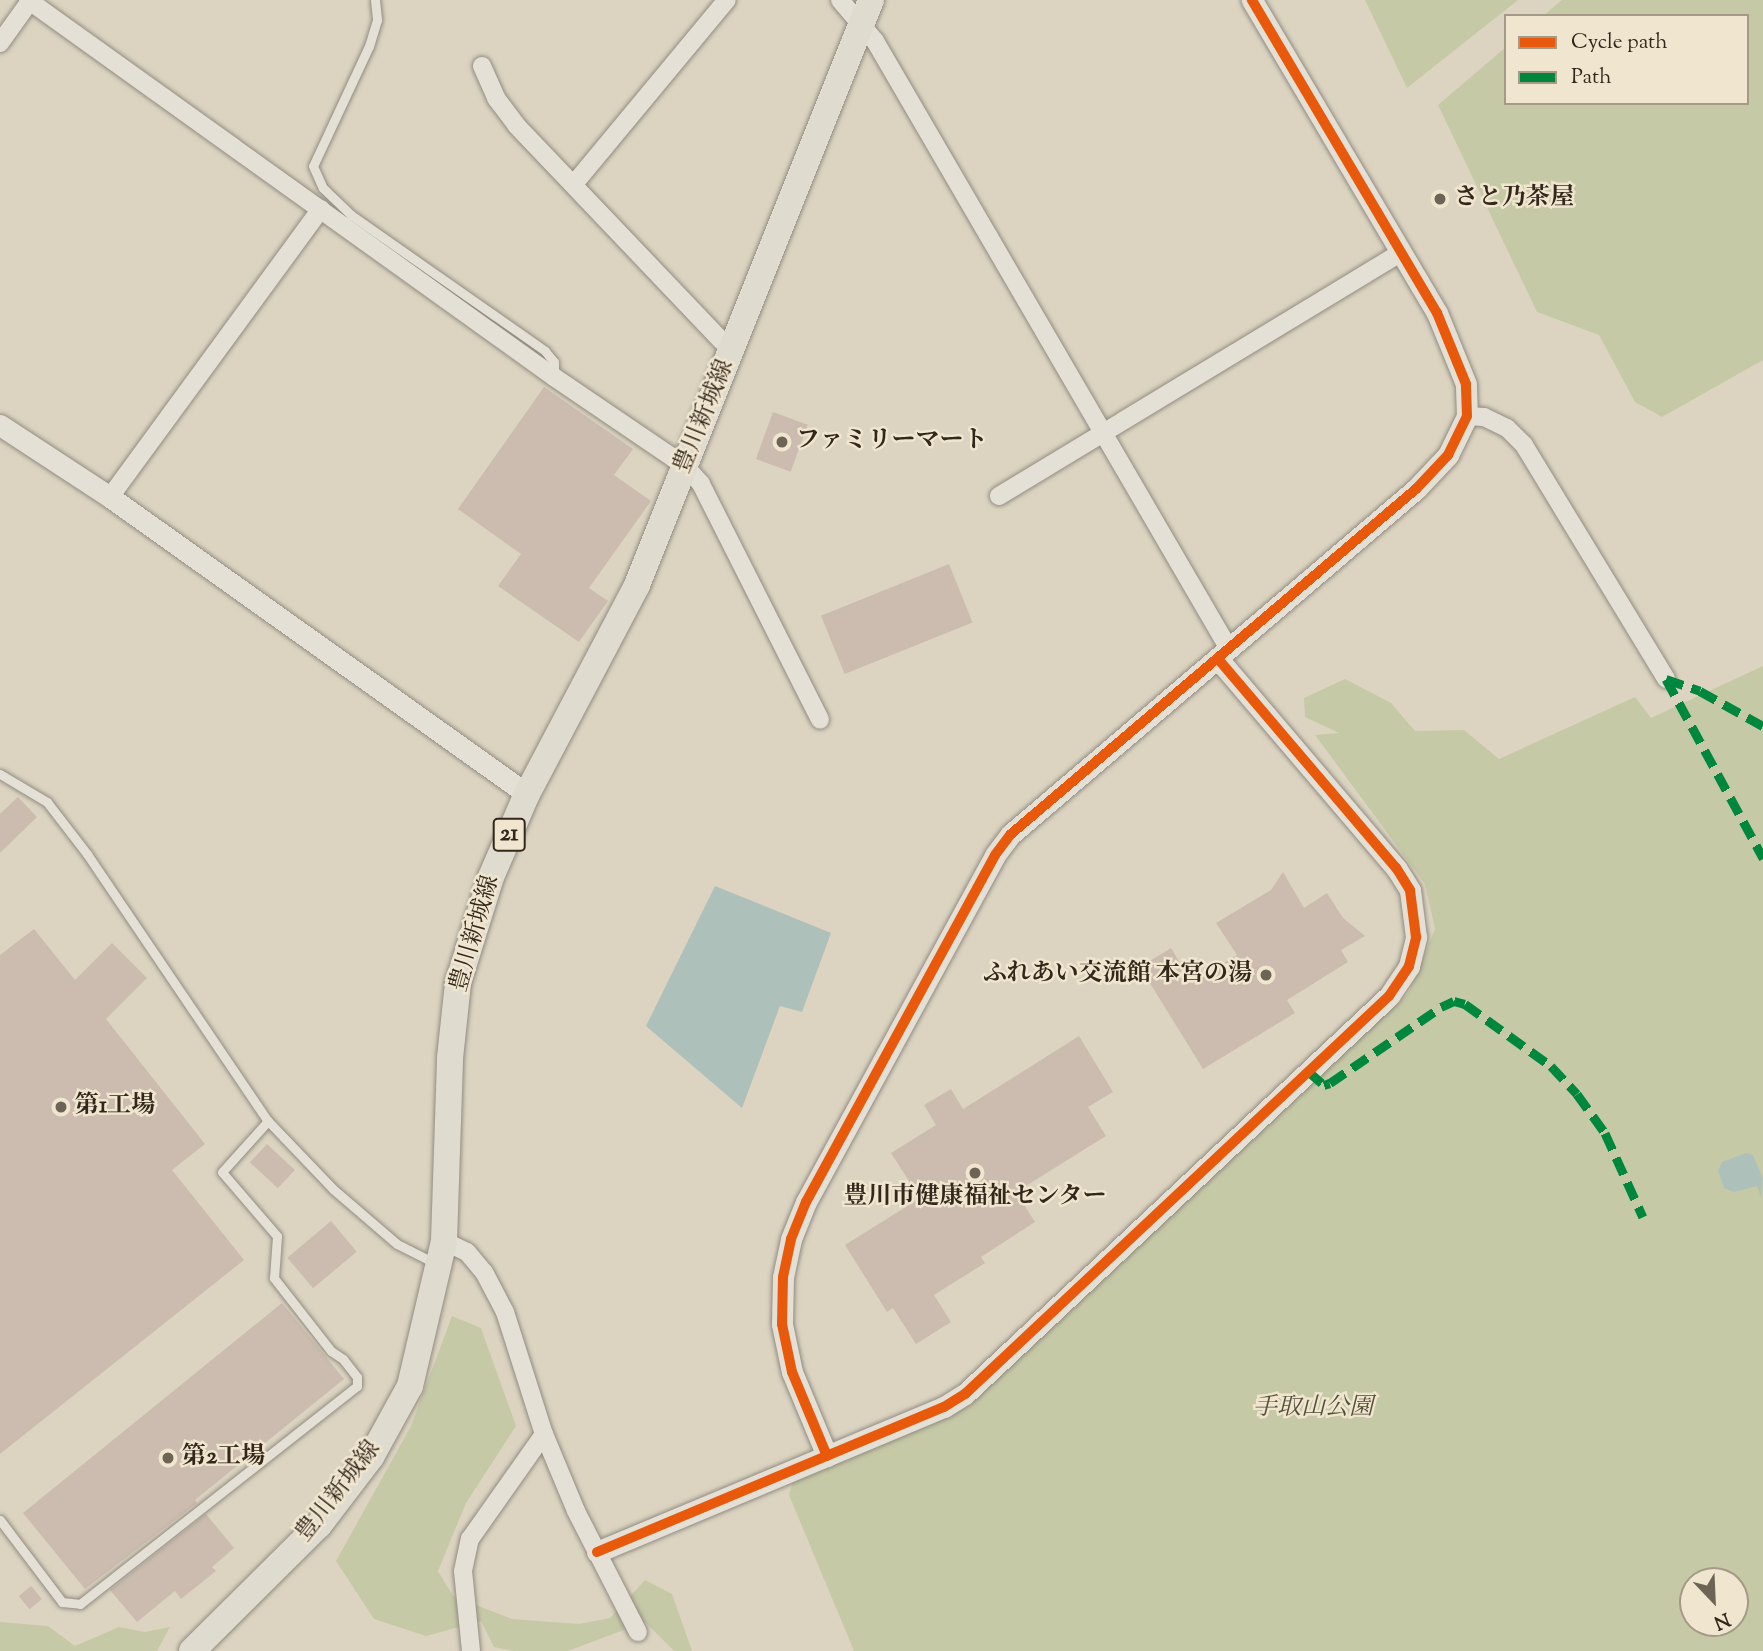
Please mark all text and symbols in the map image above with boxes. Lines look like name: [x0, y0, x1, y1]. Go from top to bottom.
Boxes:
legend: [1504, 14, 1749, 105]
text: Cycle path: [1571, 28, 1668, 58]
text: Path: [1571, 63, 1612, 93]
place label: さと乃茶屋: [1454, 185, 1574, 213]
marker: さと乃茶屋: [1432, 191, 1448, 207]
street label: 豊川新城線: [669, 356, 741, 478]
place label: ファミリーマート: [796, 428, 988, 456]
marker: ファミリーマート: [774, 434, 790, 450]
road number: 21: [491, 816, 526, 855]
street label: 豊川新城線: [446, 872, 506, 996]
place label: ふれあい交流館 本宮の湯: [983, 961, 1252, 989]
marker: ふれあい交流館 本宮の湯: [1258, 967, 1274, 983]
place label: 第1工場: [75, 1093, 155, 1121]
marker: 第1工場: [53, 1099, 69, 1115]
marker: 豊川市健康福祉センター: [967, 1165, 983, 1181]
place label: 豊川市健康福祉センター: [843, 1184, 1107, 1212]
park label: 手取山公園: [1253, 1395, 1373, 1423]
street label: 豊川新城線: [291, 1436, 387, 1548]
place label: 第2工場: [182, 1444, 265, 1472]
marker: 第2工場: [160, 1450, 176, 1466]
north arrow: [1679, 1567, 1749, 1637]
text: N: [1709, 1605, 1734, 1635]

